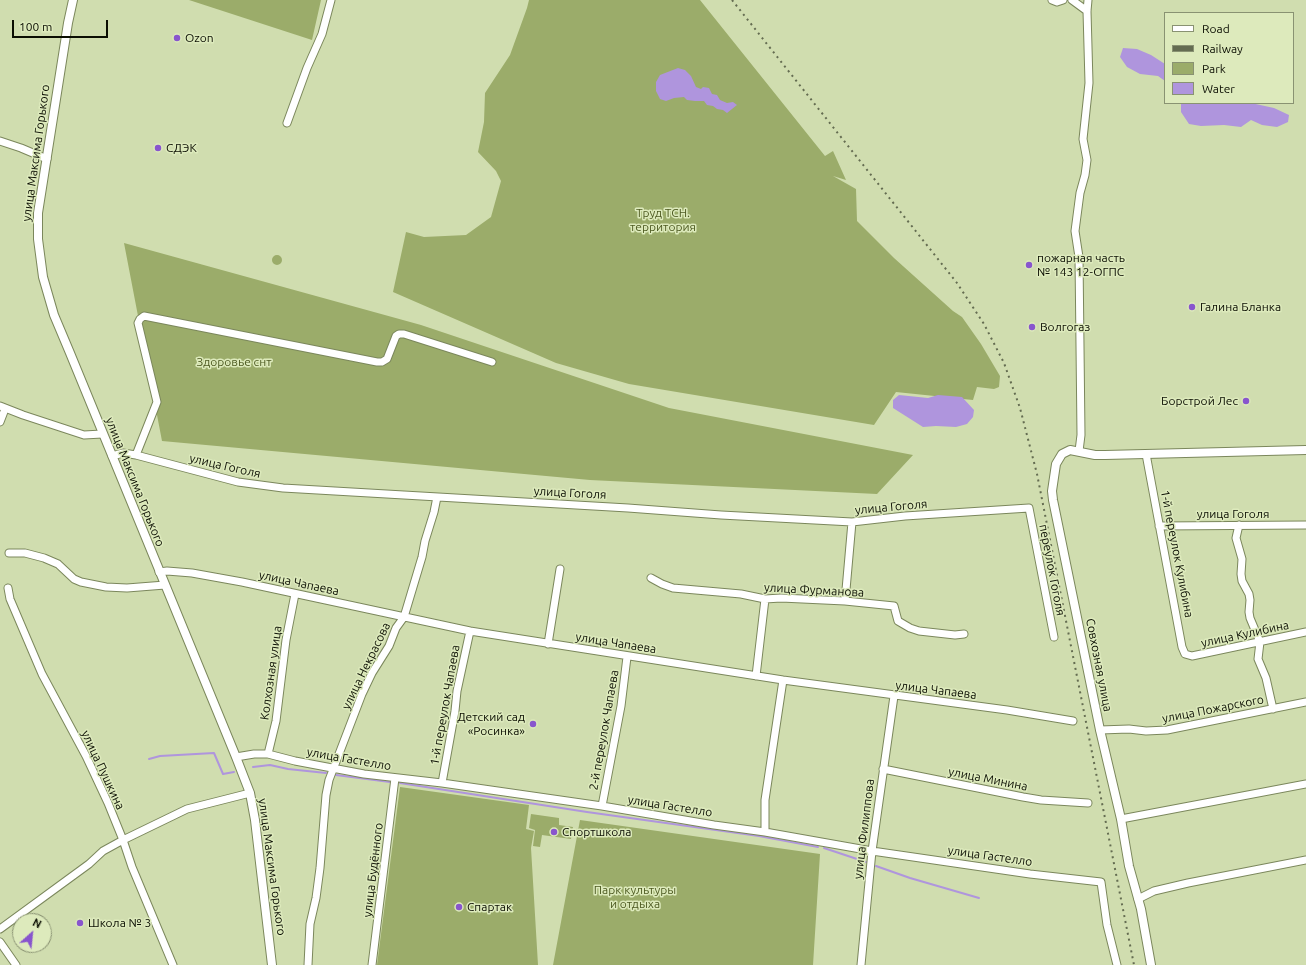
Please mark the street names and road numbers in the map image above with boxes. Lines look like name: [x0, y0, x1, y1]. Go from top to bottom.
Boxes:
street label: улица Максима Горького: [19, 83, 53, 223]
street label: улица Максима Горького: [102, 415, 168, 549]
street label: улица Гоголя: [188, 451, 262, 481]
street label: улица Гоголя: [533, 484, 607, 502]
street label: 1-й переулок Кулибина: [1158, 489, 1196, 619]
street label: улица Гоголя: [854, 497, 928, 517]
street label: улица Гоголя: [1197, 507, 1269, 521]
street label: переулок Гоголя: [1036, 523, 1068, 617]
street label: улица Чапаева: [258, 567, 340, 599]
street label: улица Фурманова: [763, 580, 865, 600]
street label: Совхозная улица: [1083, 617, 1115, 713]
street label: улица Кулибина: [1200, 618, 1290, 650]
street label: улица Некрасова: [339, 620, 393, 712]
street label: Колхозная улица: [257, 625, 285, 721]
street label: улица Чапаева: [575, 630, 657, 656]
street label: 1-й переулок Чапаева: [427, 644, 463, 766]
street label: 2-й переулок Чапаева: [586, 669, 622, 791]
street label: улица Чапаева: [895, 678, 977, 702]
street label: улица Пожарского: [1161, 692, 1265, 726]
street label: улица Пушкина: [78, 728, 128, 812]
street label: улица Гастелло: [306, 744, 392, 774]
street label: улица Минина: [947, 764, 1029, 794]
street label: улица Филиппова: [851, 778, 877, 880]
street label: улица Гастелло: [627, 792, 713, 820]
street label: улица Максима Горького: [255, 797, 289, 937]
street label: улица Будённого: [360, 822, 386, 918]
street label: улица Гастелло: [947, 843, 1033, 869]

